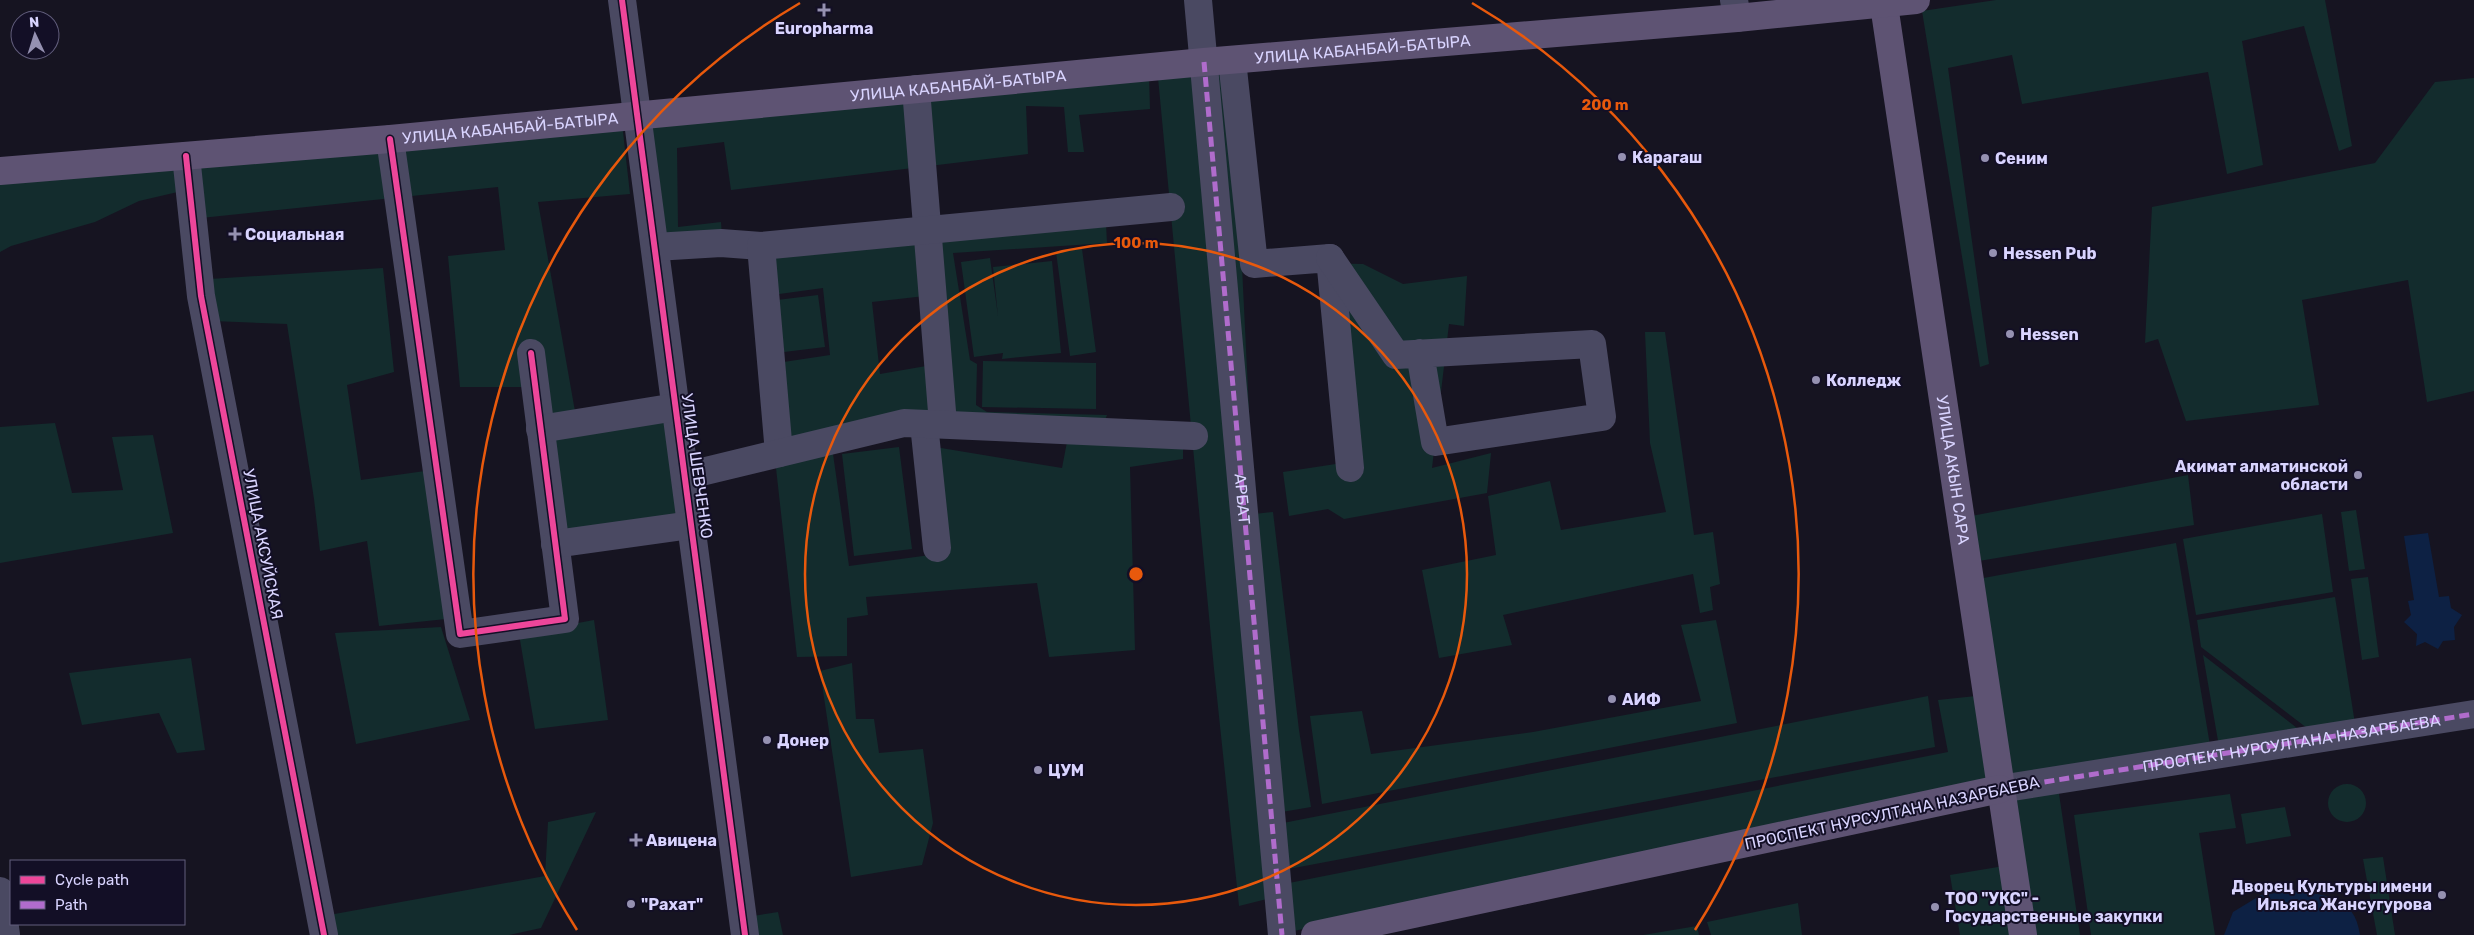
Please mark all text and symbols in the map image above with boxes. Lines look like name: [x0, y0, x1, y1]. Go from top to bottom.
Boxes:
marker: Europharma: [818, 4, 830, 16]
north arrow: [10, 10, 60, 60]
text: N: [29, 14, 40, 31]
place label: Europharma: [775, 19, 873, 38]
street label: УЛИЦА КАБАНБАЙ-БАТЫРА: [1254, 31, 1472, 67]
street label: УЛИЦА КАБАНБАЙ-БАТЫРА: [849, 66, 1067, 105]
text: 200 m: [1581, 96, 1629, 114]
street label: УЛИЦА КАБАНБАЙ-БАТЫРА: [401, 108, 619, 147]
place label: Карагаш: [1632, 148, 1702, 167]
place label: Сеним: [1995, 149, 2048, 168]
marker: Карагаш: [1616, 151, 1628, 163]
marker: Сеним: [1979, 152, 1991, 164]
place label: Социальная: [245, 225, 344, 244]
marker: Социальная: [229, 228, 241, 240]
text: 100 m: [1114, 234, 1158, 252]
place label: Hessen Pub: [2003, 244, 2097, 263]
marker: Hessen Pub: [1987, 247, 1999, 259]
place label: Hessen: [2020, 325, 2079, 344]
marker: Hessen: [2004, 328, 2016, 340]
place label: Колледж: [1826, 371, 1901, 390]
marker: Колледж: [1810, 374, 1822, 386]
street label: УЛИЦА ШЕВЧЕНКО: [677, 392, 717, 540]
street label: УЛИЦА АКЫН САРА: [1933, 394, 1974, 546]
place label: Акимат алматинской области: [2175, 457, 2348, 494]
street label: УЛИЦА АКСУЙСКАЯ: [239, 467, 287, 621]
marker: Акимат алматинской области: [2352, 469, 2364, 481]
street label: АРБАТ: [1231, 473, 1255, 525]
centre of rings: [1127, 565, 1145, 583]
place label: АИФ: [1622, 690, 1661, 709]
marker: АИФ: [1606, 693, 1618, 705]
street label: ПРОСПЕКТ НУРСУЛТАНА НАЗАРБАЕВА: [2141, 710, 2442, 776]
place label: Донер: [777, 731, 829, 750]
marker: Донер: [761, 734, 773, 746]
place label: ЦУМ: [1048, 761, 1084, 780]
marker: ЦУМ: [1032, 764, 1044, 776]
street label: ПРОСПЕКТ НУРСУЛТАНА НАЗАРБАЕВА: [1743, 772, 2041, 854]
place label: Авицена: [646, 831, 717, 850]
marker: Авицена: [630, 834, 642, 846]
legend: [10, 860, 185, 925]
text: Cycle path: [55, 871, 129, 889]
place label: Дворец Культуры имени Ильяса Жансугурова: [2232, 877, 2432, 914]
place label: ТОО "УКС" - Государственные закупки: [1945, 889, 2162, 926]
marker: Дворец Культуры имени Ильяса Жансугурова: [2436, 889, 2448, 901]
place label: "Рахат": [641, 895, 703, 914]
text: Path: [55, 896, 88, 914]
marker: "Рахат": [625, 898, 637, 910]
marker: ТОО "УКС" - Государственные закупки: [1929, 901, 1941, 913]

